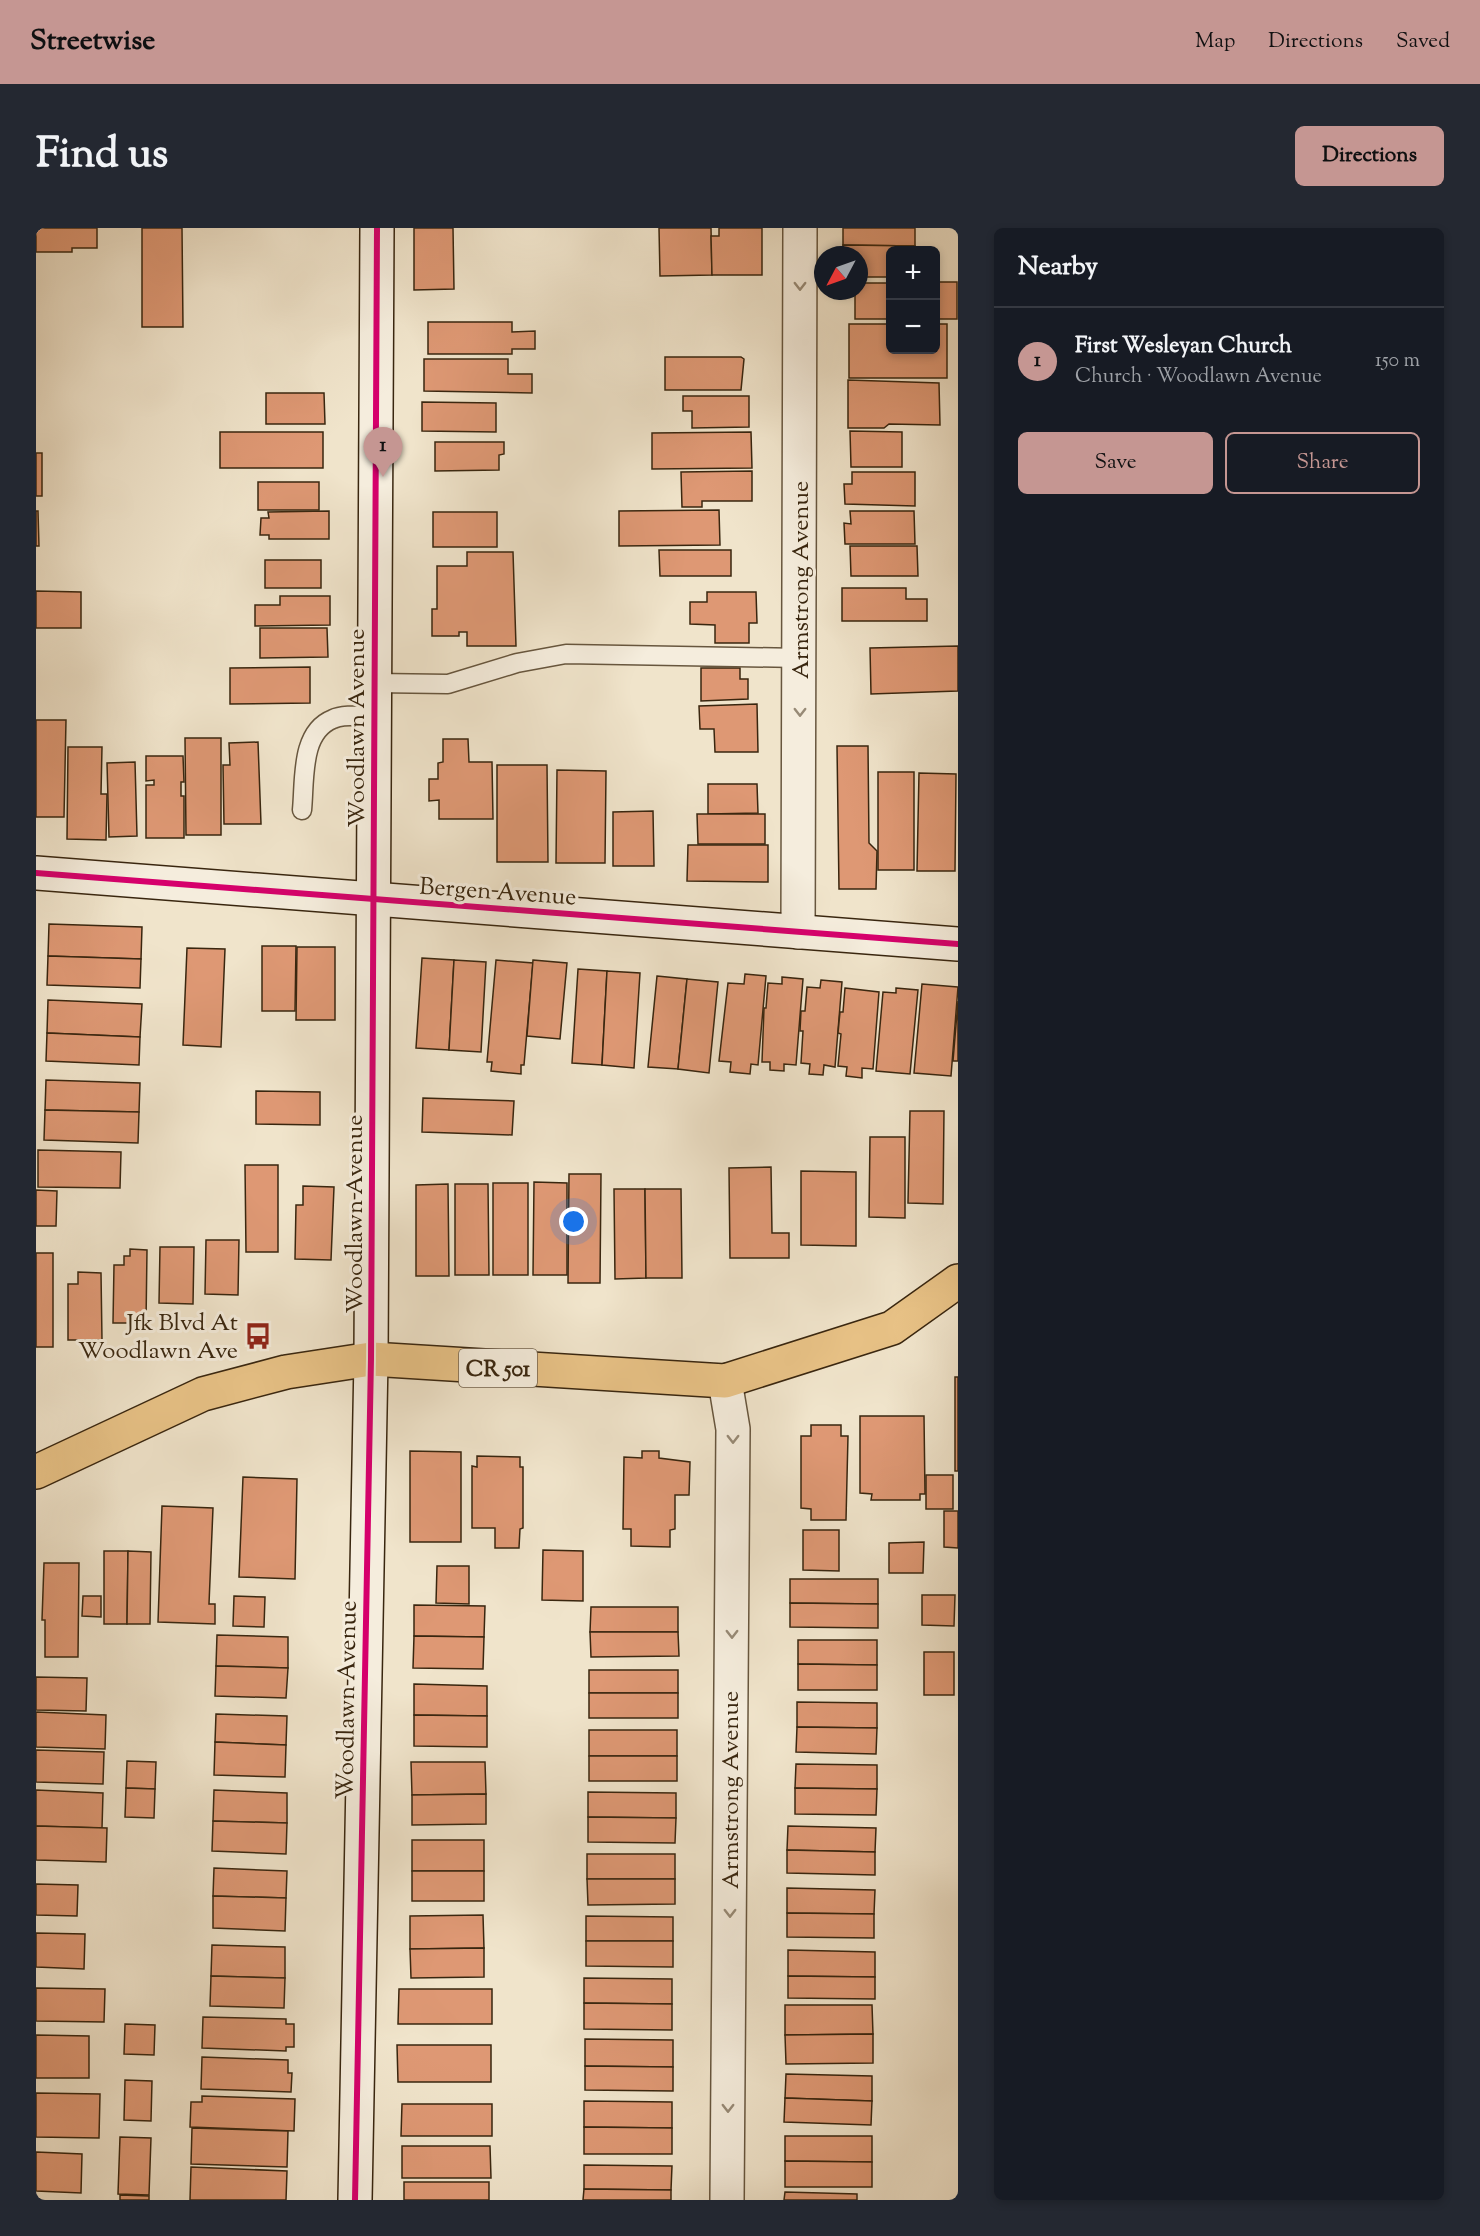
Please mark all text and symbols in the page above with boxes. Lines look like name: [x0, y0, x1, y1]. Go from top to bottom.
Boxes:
text: Streetwise: [30, 22, 155, 62]
text: Map: [1195, 27, 1235, 57]
text: Directions: [1268, 27, 1363, 57]
text: Saved: [1396, 27, 1450, 57]
text: Find us: [36, 126, 168, 186]
button: Directions: [1295, 126, 1444, 186]
north arrow: [814, 246, 868, 300]
map controls: [886, 246, 940, 354]
button: +: [886, 246, 940, 300]
text: Nearby: [1018, 249, 1098, 286]
one-way arrow: [794, 282, 806, 291]
button: −: [886, 300, 940, 354]
text: First Wesleyan Church: [1075, 331, 1292, 363]
text: 1: [1034, 347, 1041, 376]
text: 150 m: [1375, 347, 1420, 376]
text: Church · Woodlawn Avenue: [1075, 363, 1322, 392]
pin: 1: [364, 428, 402, 477]
button: Save: [1018, 432, 1213, 494]
button: Share: [1225, 432, 1420, 494]
street label: Armstrong Avenue: [785, 481, 819, 679]
street label: Woodlawn Avenue: [341, 629, 375, 827]
one-way arrow: [794, 708, 806, 717]
street label: Bergen Avenue: [418, 871, 578, 915]
street label: Woodlawn Avenue: [339, 1115, 373, 1313]
your location: [559, 1207, 588, 1236]
place label: Jfk Blvd At Woodlawn Ave: [78, 1307, 238, 1369]
bus stop icon: Jfk Blvd At Woodlawn Ave: [243, 1321, 273, 1351]
road number: CR 501: [459, 1349, 537, 1387]
one-way arrow: [727, 1435, 739, 1444]
street label: Woodlawn Avenue: [329, 1600, 367, 1800]
one-way arrow: [726, 1630, 738, 1639]
street label: Armstrong Avenue: [715, 1691, 749, 1889]
one-way arrow: [723, 1909, 736, 1918]
one-way arrow: [722, 2104, 734, 2113]

